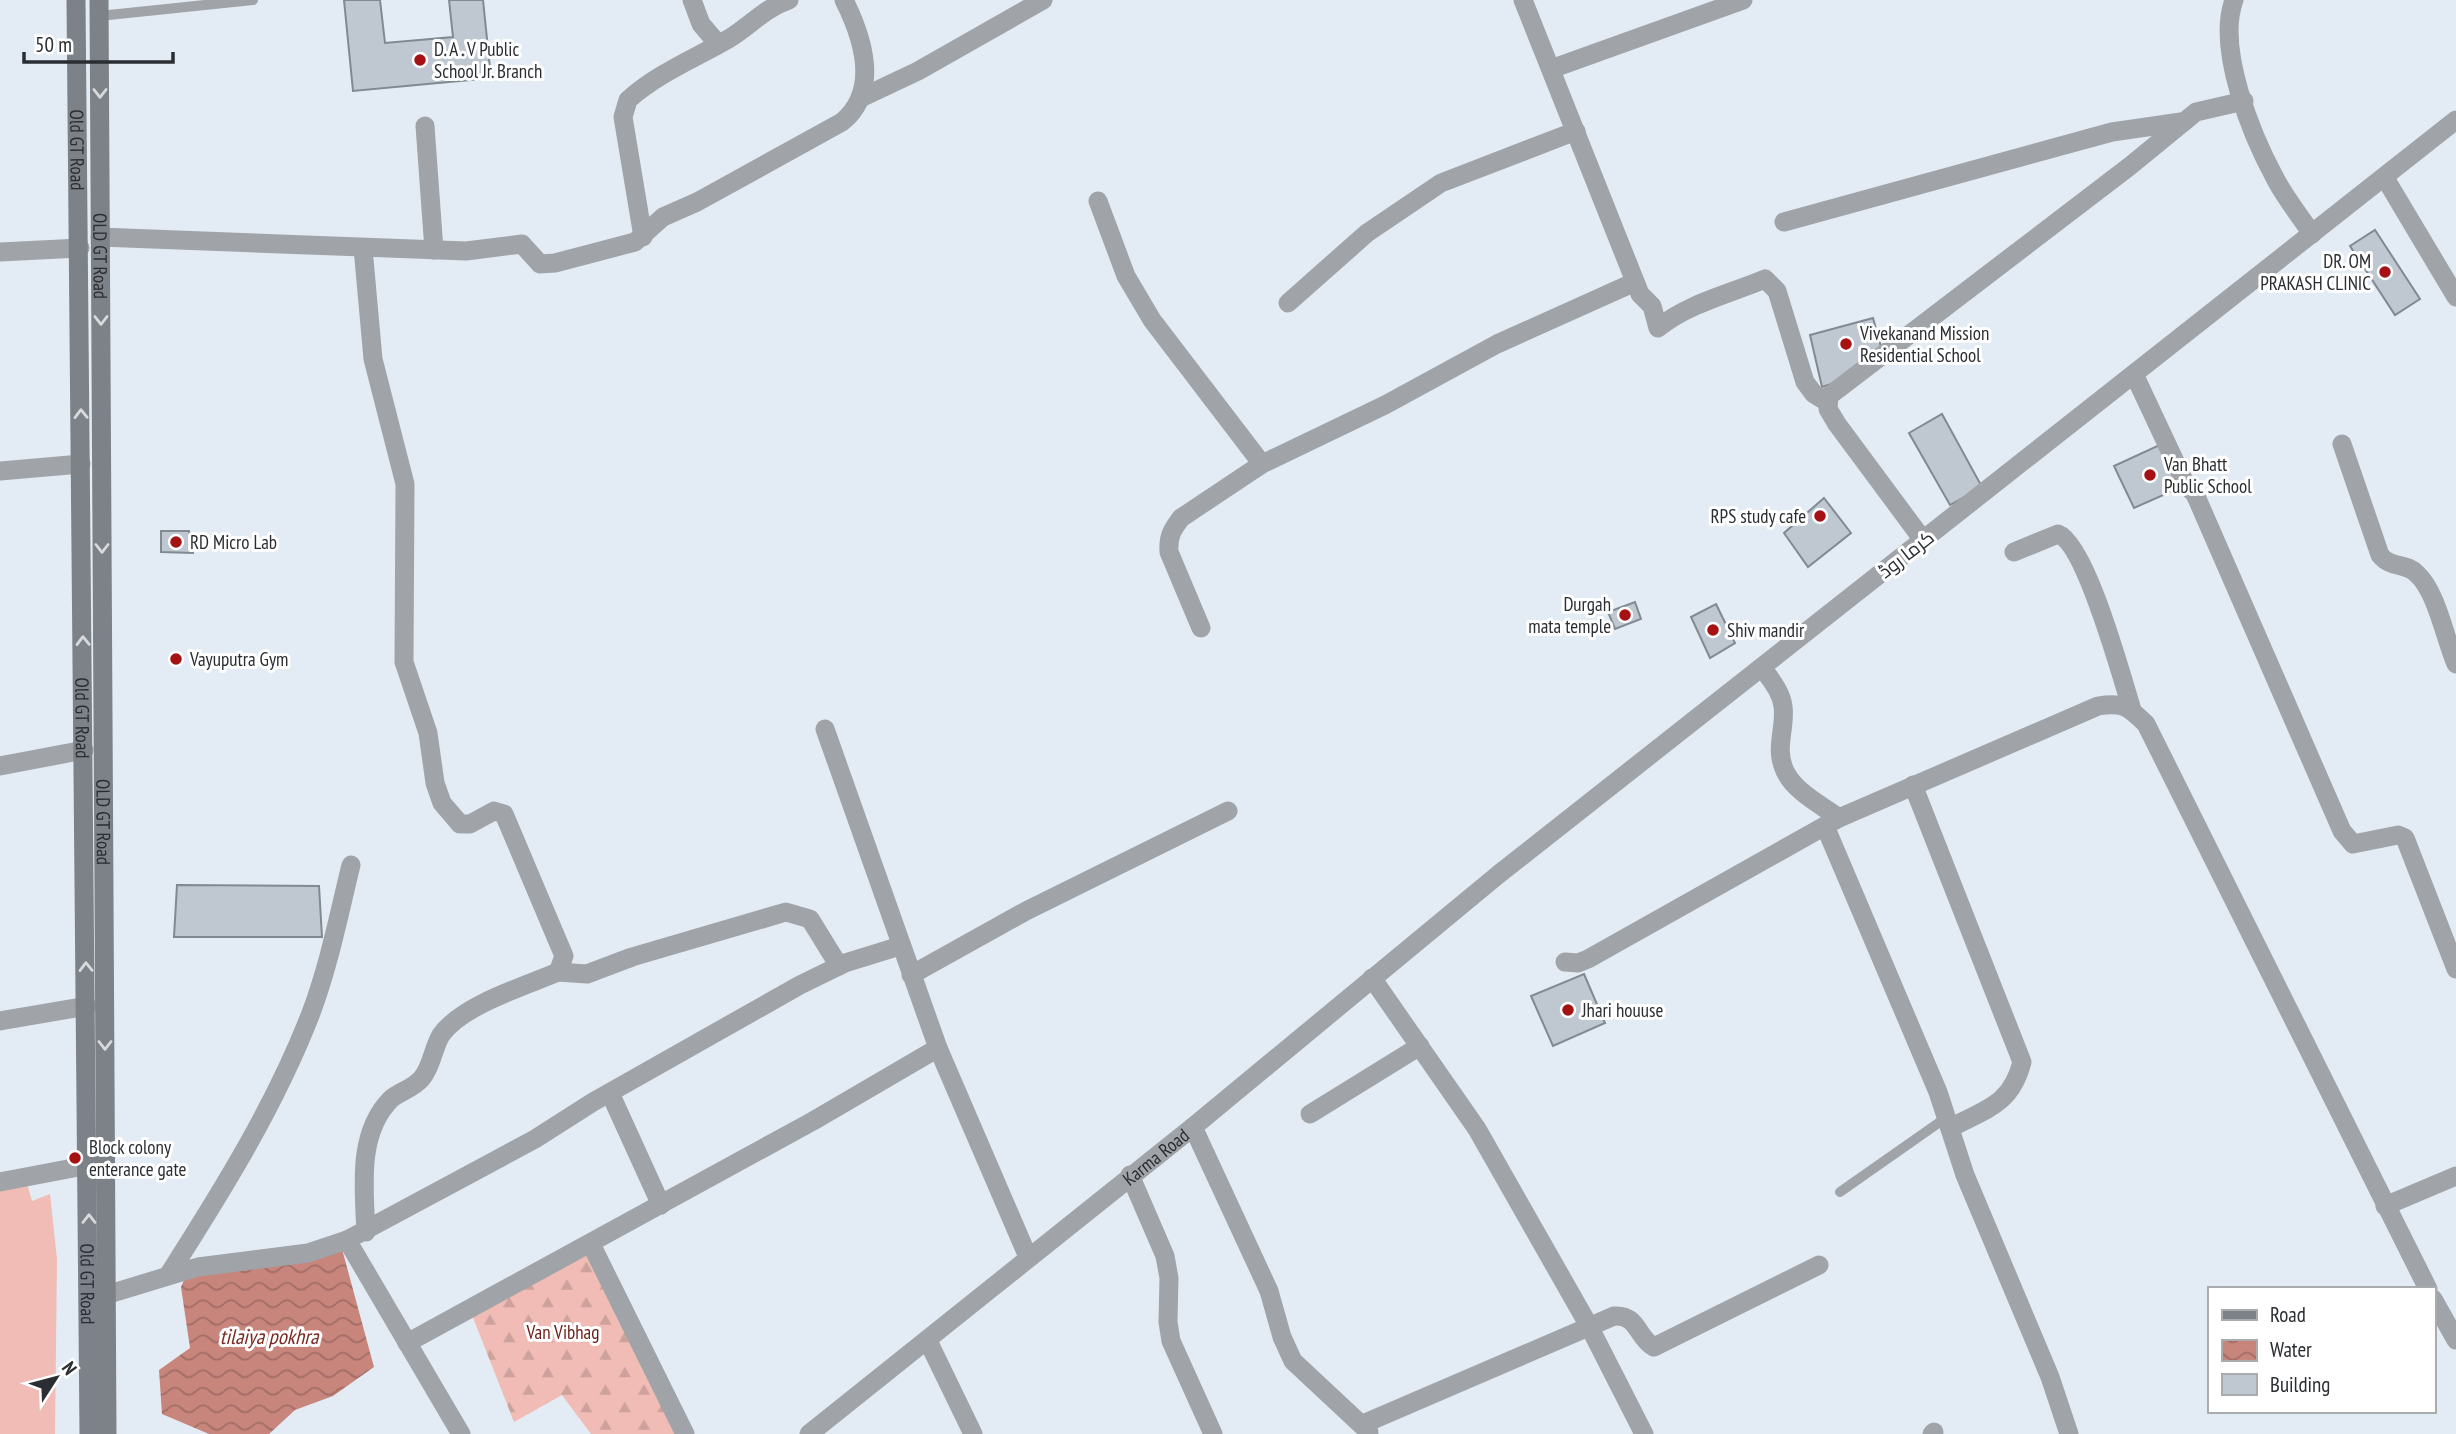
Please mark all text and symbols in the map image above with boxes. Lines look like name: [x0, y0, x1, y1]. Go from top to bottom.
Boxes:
scale bar: [24, 21, 173, 65]
text: 50 m: [35, 31, 72, 58]
place label: D. A . V Public School Jr. Branch: [434, 37, 542, 83]
marker: D. A . V Public School Jr. Branch: [412, 52, 428, 68]
one-way arrow: [92, 88, 108, 98]
street label: Old GT Road: [65, 109, 90, 191]
street label: OLD GT Road: [88, 213, 113, 299]
place label: DR. OM PRAKASH CLINIC: [2260, 249, 2371, 295]
marker: DR. OM PRAKASH CLINIC: [2377, 264, 2393, 280]
one-way arrow: [93, 315, 109, 326]
place label: Vivekanand Mission Residential School: [1859, 321, 1989, 367]
marker: Vivekanand Mission Residential School: [1838, 336, 1854, 352]
one-way arrow: [73, 408, 88, 419]
place label: Van Bhatt Public School: [2163, 452, 2252, 498]
marker: Van Bhatt Public School: [2142, 467, 2158, 483]
place label: RPS study cafe: [1710, 504, 1806, 528]
marker: RPS study cafe: [1812, 508, 1828, 524]
street label: کرما روڈ: [1873, 525, 1939, 583]
place label: RD Micro Lab: [190, 530, 277, 554]
marker: RD Micro Lab: [168, 534, 184, 550]
one-way arrow: [94, 543, 110, 553]
place label: Durgah mata temple: [1528, 592, 1611, 638]
marker: Durgah mata temple: [1617, 607, 1633, 623]
place label: Shiv mandir: [1727, 618, 1805, 642]
marker: Shiv mandir: [1705, 622, 1721, 638]
one-way arrow: [75, 636, 91, 646]
place label: Vayuputra Gym: [189, 647, 288, 671]
marker: Vayuputra Gym: [168, 651, 184, 667]
street label: Old GT Road: [70, 677, 95, 759]
street label: OLD GT Road: [91, 779, 116, 865]
one-way arrow: [79, 961, 94, 972]
place label: Jhari houuse: [1581, 998, 1663, 1022]
marker: Jhari houuse: [1560, 1002, 1576, 1018]
one-way arrow: [97, 1040, 113, 1050]
street label: Karma Road: [1118, 1123, 1194, 1191]
place label: Block colony enterance gate: [89, 1135, 186, 1181]
marker: Block colony enterance gate: [67, 1150, 83, 1166]
one-way arrow: [81, 1213, 97, 1224]
street label: Old GT Road: [75, 1243, 100, 1324]
legend: [2208, 1287, 2435, 1413]
text: Road: [2270, 1301, 2306, 1328]
park label: Van Vibhag: [526, 1320, 599, 1344]
water label: tilaiya pokhra: [220, 1323, 320, 1350]
text: Water: [2270, 1336, 2312, 1363]
north arrow: [21, 1343, 91, 1413]
text: N: [57, 1357, 82, 1379]
text: Building: [2270, 1371, 2330, 1398]

